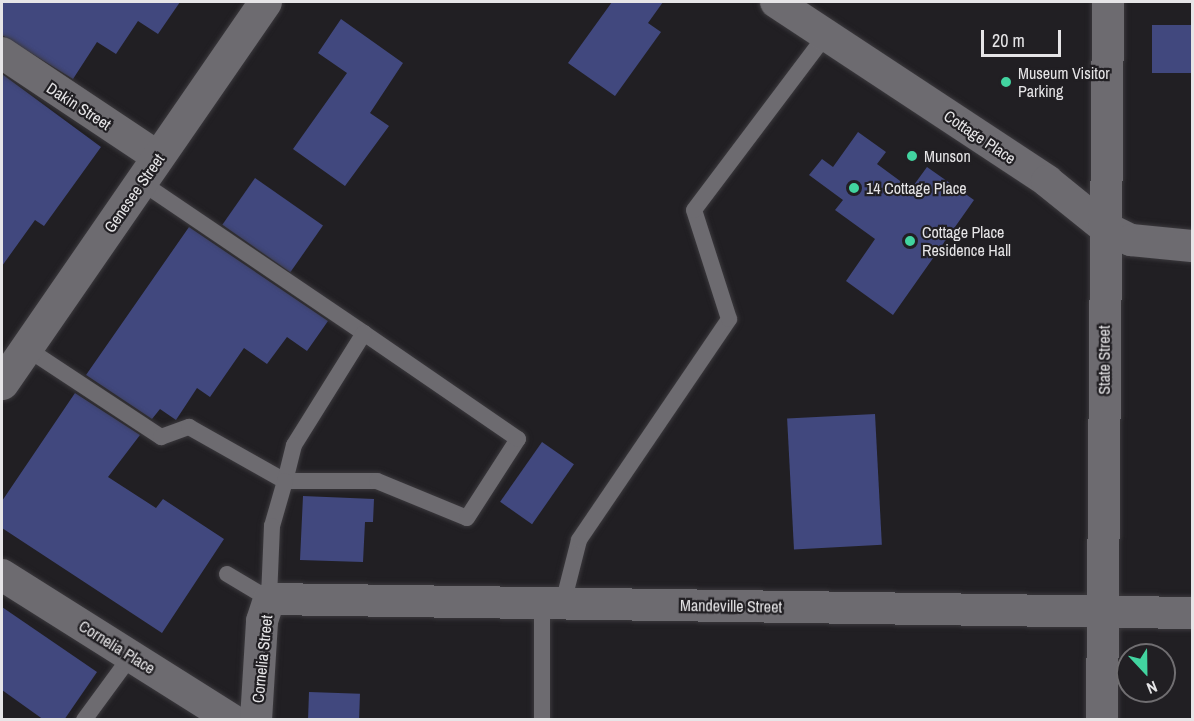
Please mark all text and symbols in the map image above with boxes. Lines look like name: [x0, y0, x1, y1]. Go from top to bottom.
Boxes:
scale bar: [984, 18, 1064, 56]
text: 20 m: [992, 28, 1025, 53]
place label: Museum Visitor Parking: [1018, 63, 1110, 101]
marker: Museum Visitor Parking: [999, 75, 1013, 89]
street label: Dakin Street: [43, 78, 115, 134]
street label: Cottage Place: [940, 106, 1020, 168]
place label: Munson: [924, 146, 971, 166]
marker: Munson: [905, 149, 919, 163]
street label: Genesee Street: [100, 150, 168, 236]
place label: 14 Cottage Place: [866, 178, 967, 198]
marker: 14 Cottage Place: [847, 181, 861, 195]
place label: Cottage Place Residence Hall: [922, 222, 1011, 260]
marker: Cottage Place Residence Hall: [903, 234, 917, 248]
street label: State Street: [1094, 325, 1114, 395]
street label: Mandeville Street: [680, 596, 782, 616]
street label: Cornelia Street: [248, 614, 276, 704]
street label: Cornelia Place: [75, 616, 159, 678]
north arrow: [1116, 643, 1176, 703]
text: N: [1143, 676, 1161, 700]

